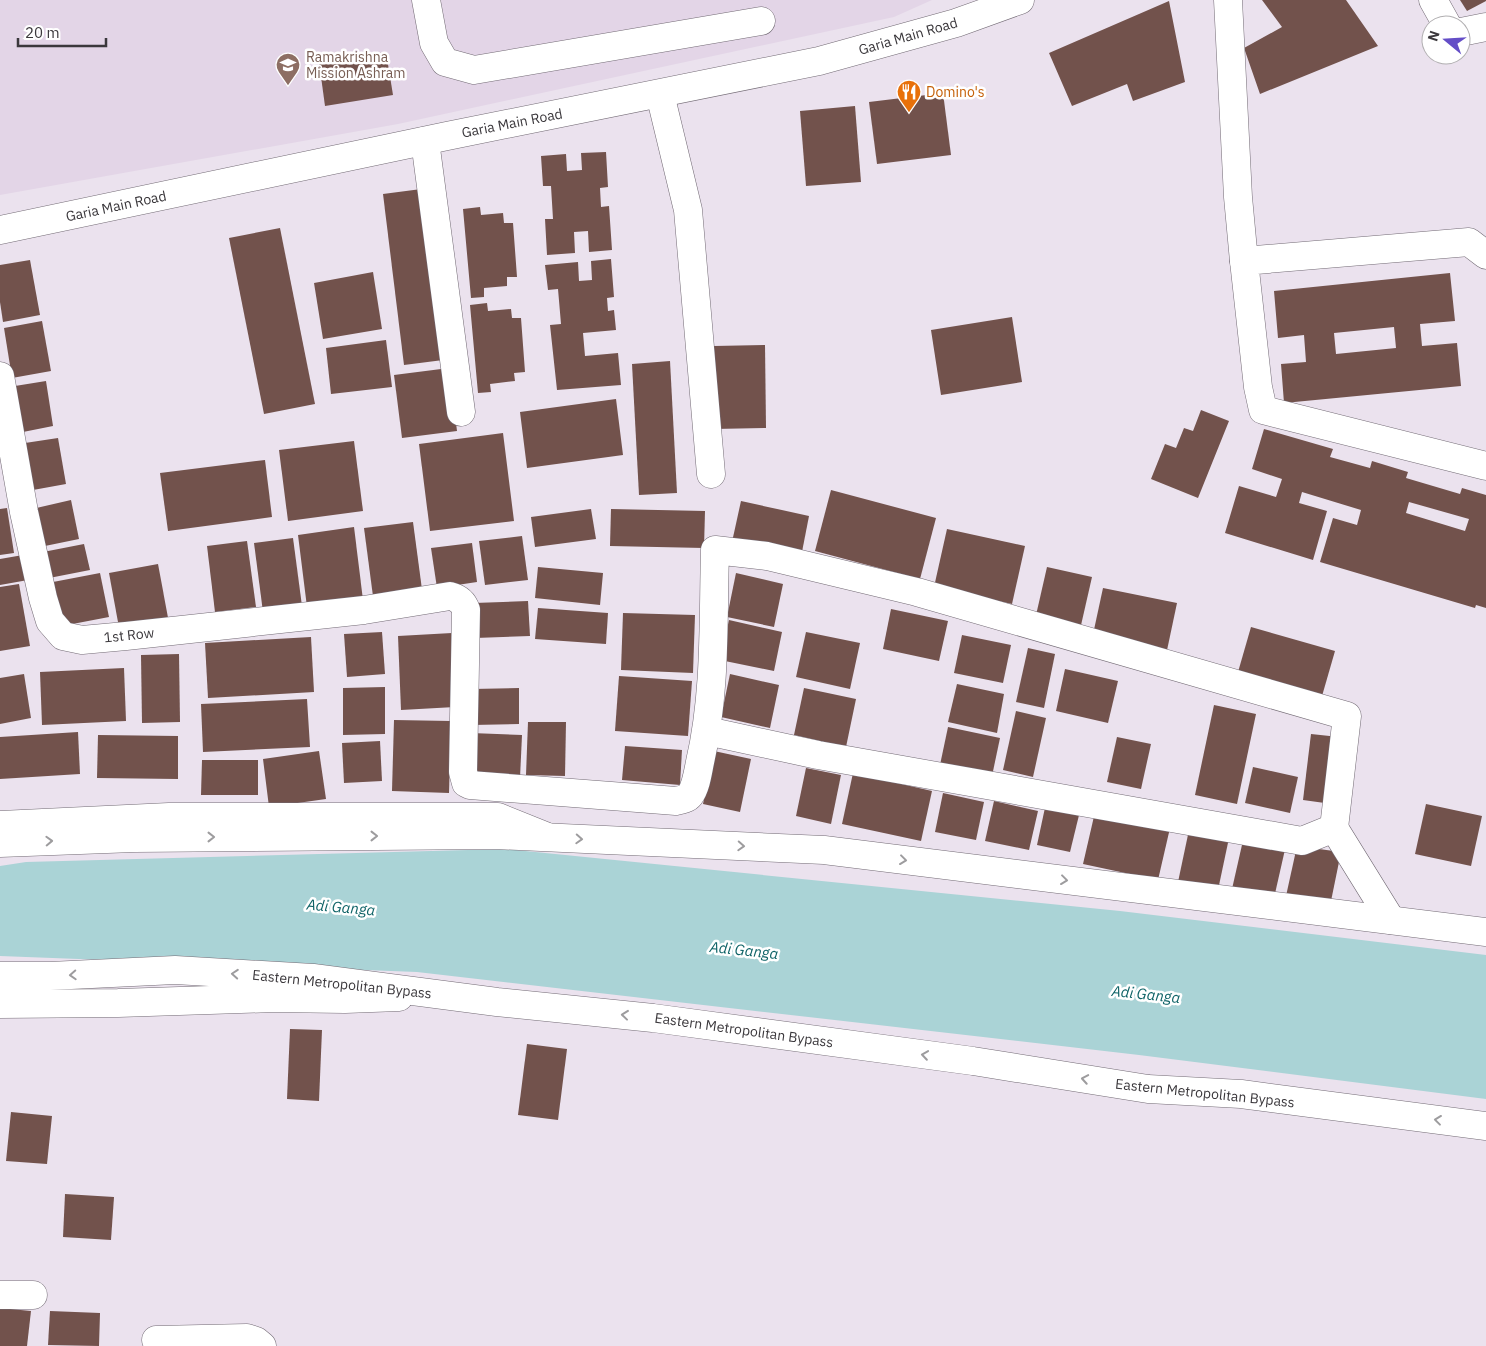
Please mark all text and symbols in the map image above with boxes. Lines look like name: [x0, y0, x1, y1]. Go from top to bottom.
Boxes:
street label: Garia Main Road: [856, 13, 960, 59]
scale bar: [18, 15, 105, 47]
north arrow: [1421, 15, 1471, 65]
text: 20 m: [25, 23, 60, 42]
text: N: [1424, 28, 1444, 44]
place label: Ramakrishna Mission Ashram: [306, 48, 406, 82]
school or university icon: Ramakrishna Mission Ashram: [275, 52, 301, 86]
restaurant icon: Domino's: [896, 79, 922, 113]
place label: Domino's: [926, 83, 985, 101]
street label: Garia Main Road: [460, 104, 564, 142]
street label: Garia Main Road: [64, 187, 168, 225]
street label: 1st Row: [103, 623, 155, 647]
one-way arrow: [370, 831, 378, 841]
one-way arrow: [207, 832, 215, 843]
one-way arrow: [575, 833, 583, 844]
one-way arrow: [45, 835, 53, 846]
one-way arrow: [737, 841, 745, 852]
one-way arrow: [899, 854, 907, 865]
one-way arrow: [1061, 874, 1069, 885]
water label: Adi Ganga: [305, 894, 376, 919]
water label: Adi Ganga: [708, 937, 779, 963]
street label: Eastern Metropolitan Bypass: [251, 966, 433, 1002]
one-way arrow: [231, 968, 239, 979]
one-way arrow: [69, 969, 77, 980]
water label: Adi Ganga: [1110, 981, 1181, 1007]
street label: Eastern Metropolitan Bypass: [654, 1009, 835, 1051]
one-way arrow: [621, 1010, 629, 1021]
one-way arrow: [920, 1050, 928, 1061]
one-way arrow: [1081, 1074, 1090, 1084]
street label: Eastern Metropolitan Bypass: [1114, 1075, 1296, 1111]
one-way arrow: [1433, 1115, 1441, 1126]

